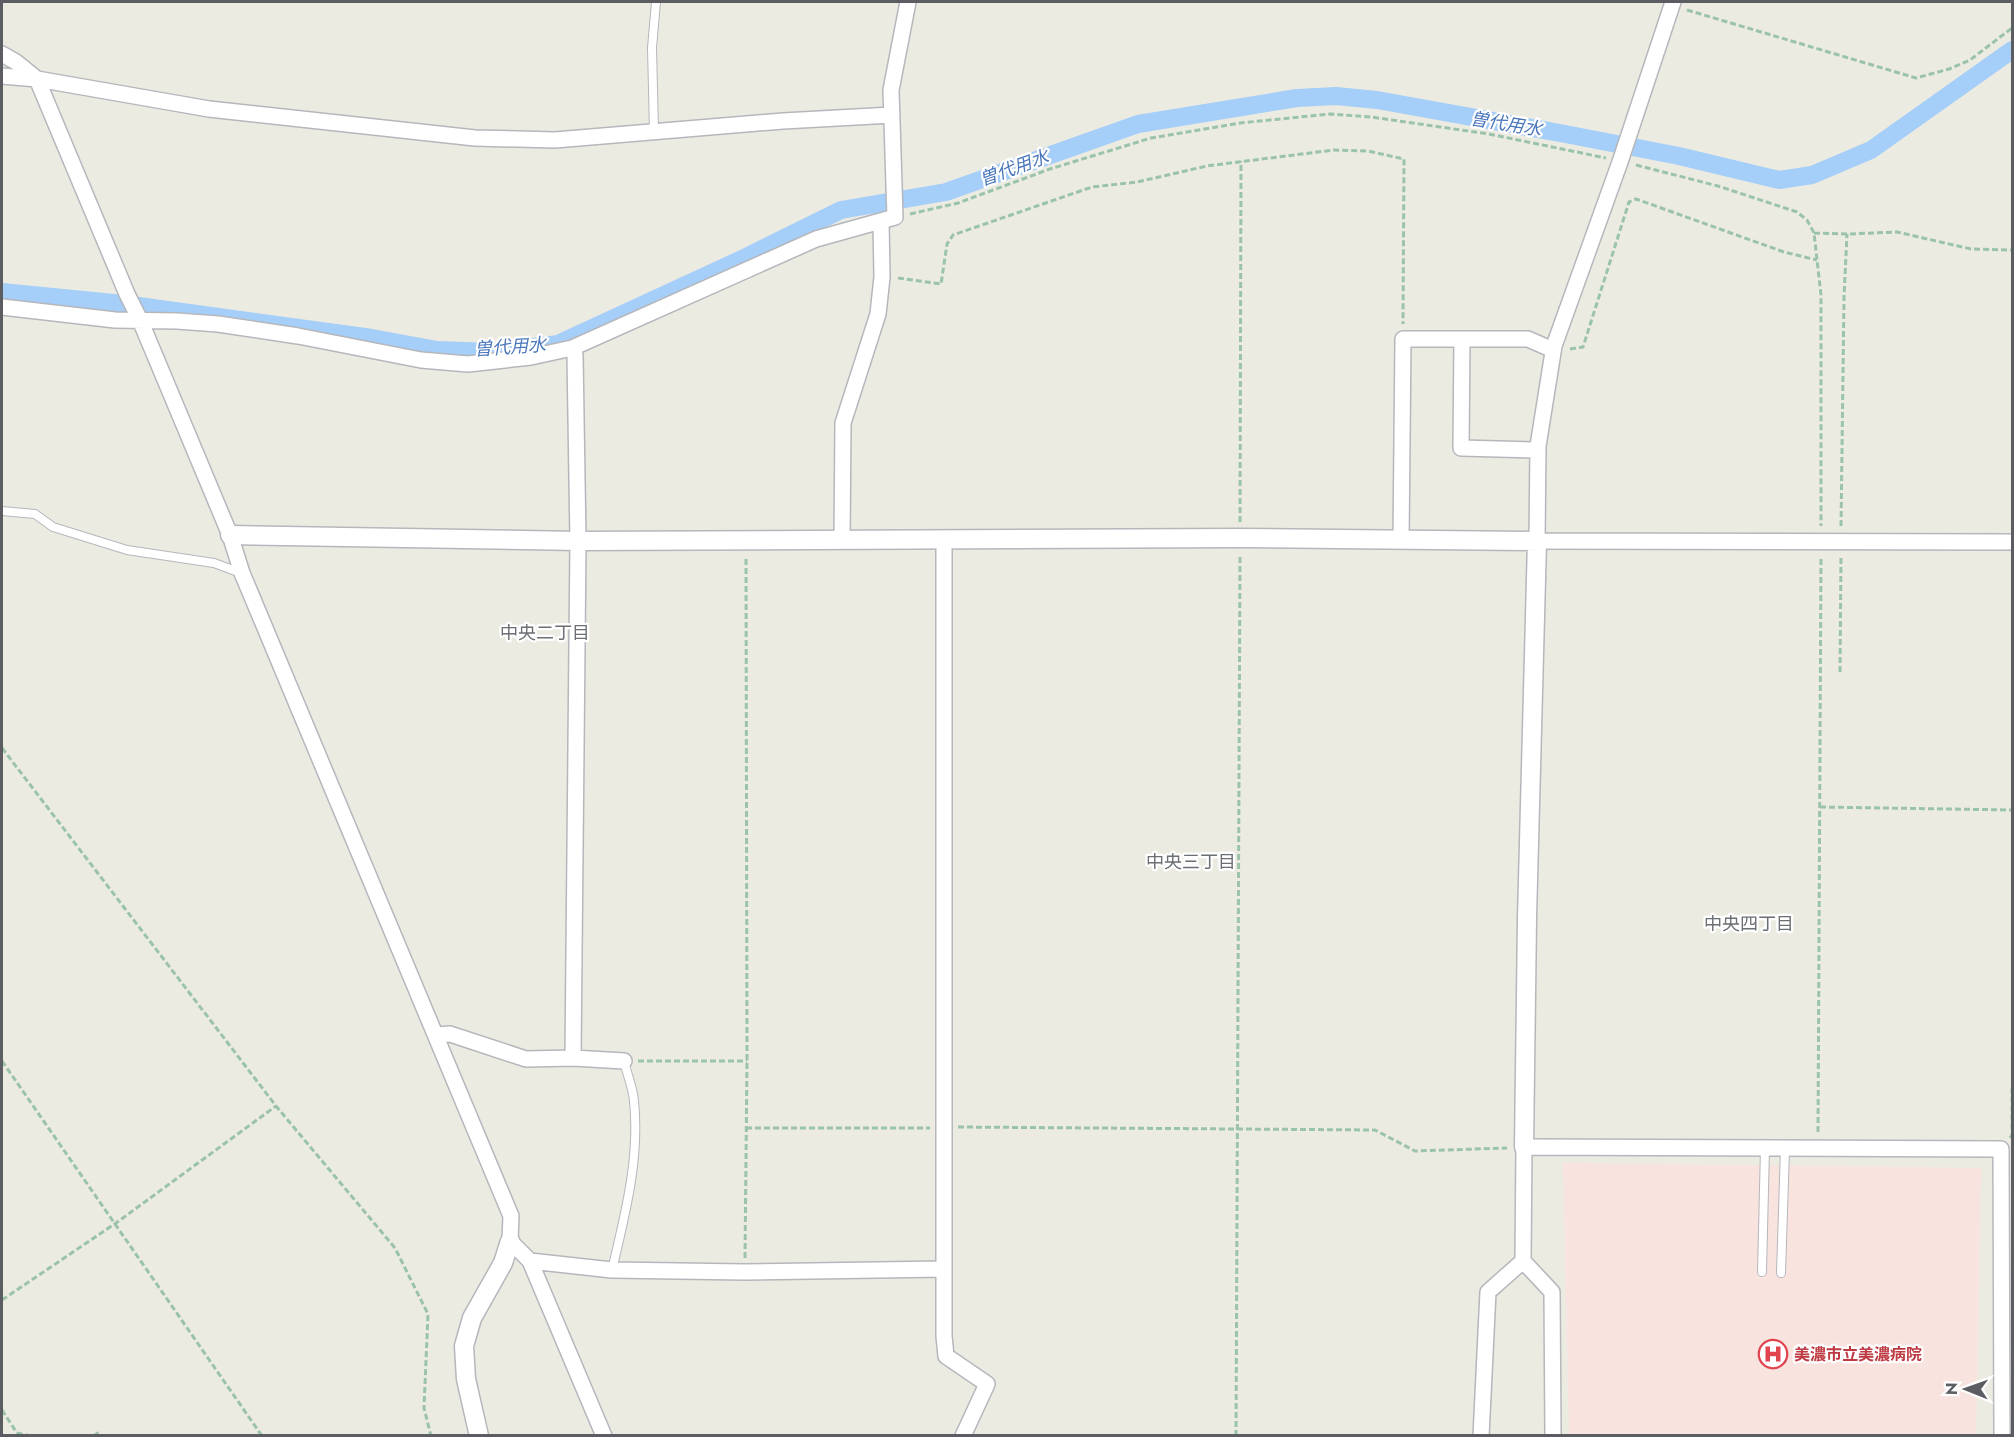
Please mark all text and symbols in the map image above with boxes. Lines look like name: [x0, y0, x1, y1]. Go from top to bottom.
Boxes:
water label: 曽代用水: [1468, 106, 1546, 143]
water label: 曽代用水: [976, 143, 1054, 193]
water label: 曽代用水: [473, 331, 549, 362]
district label: 中央二丁目: [500, 620, 590, 646]
district label: 中央三丁目: [1146, 849, 1236, 875]
district label: 中央四丁目: [1704, 911, 1794, 937]
hospital icon: 美濃市立美濃病院: [1757, 1338, 1789, 1370]
place label: 美濃市立美濃病院: [1794, 1343, 1922, 1366]
north arrow: [1936, 1359, 1996, 1419]
text: N: [1940, 1382, 1963, 1395]

